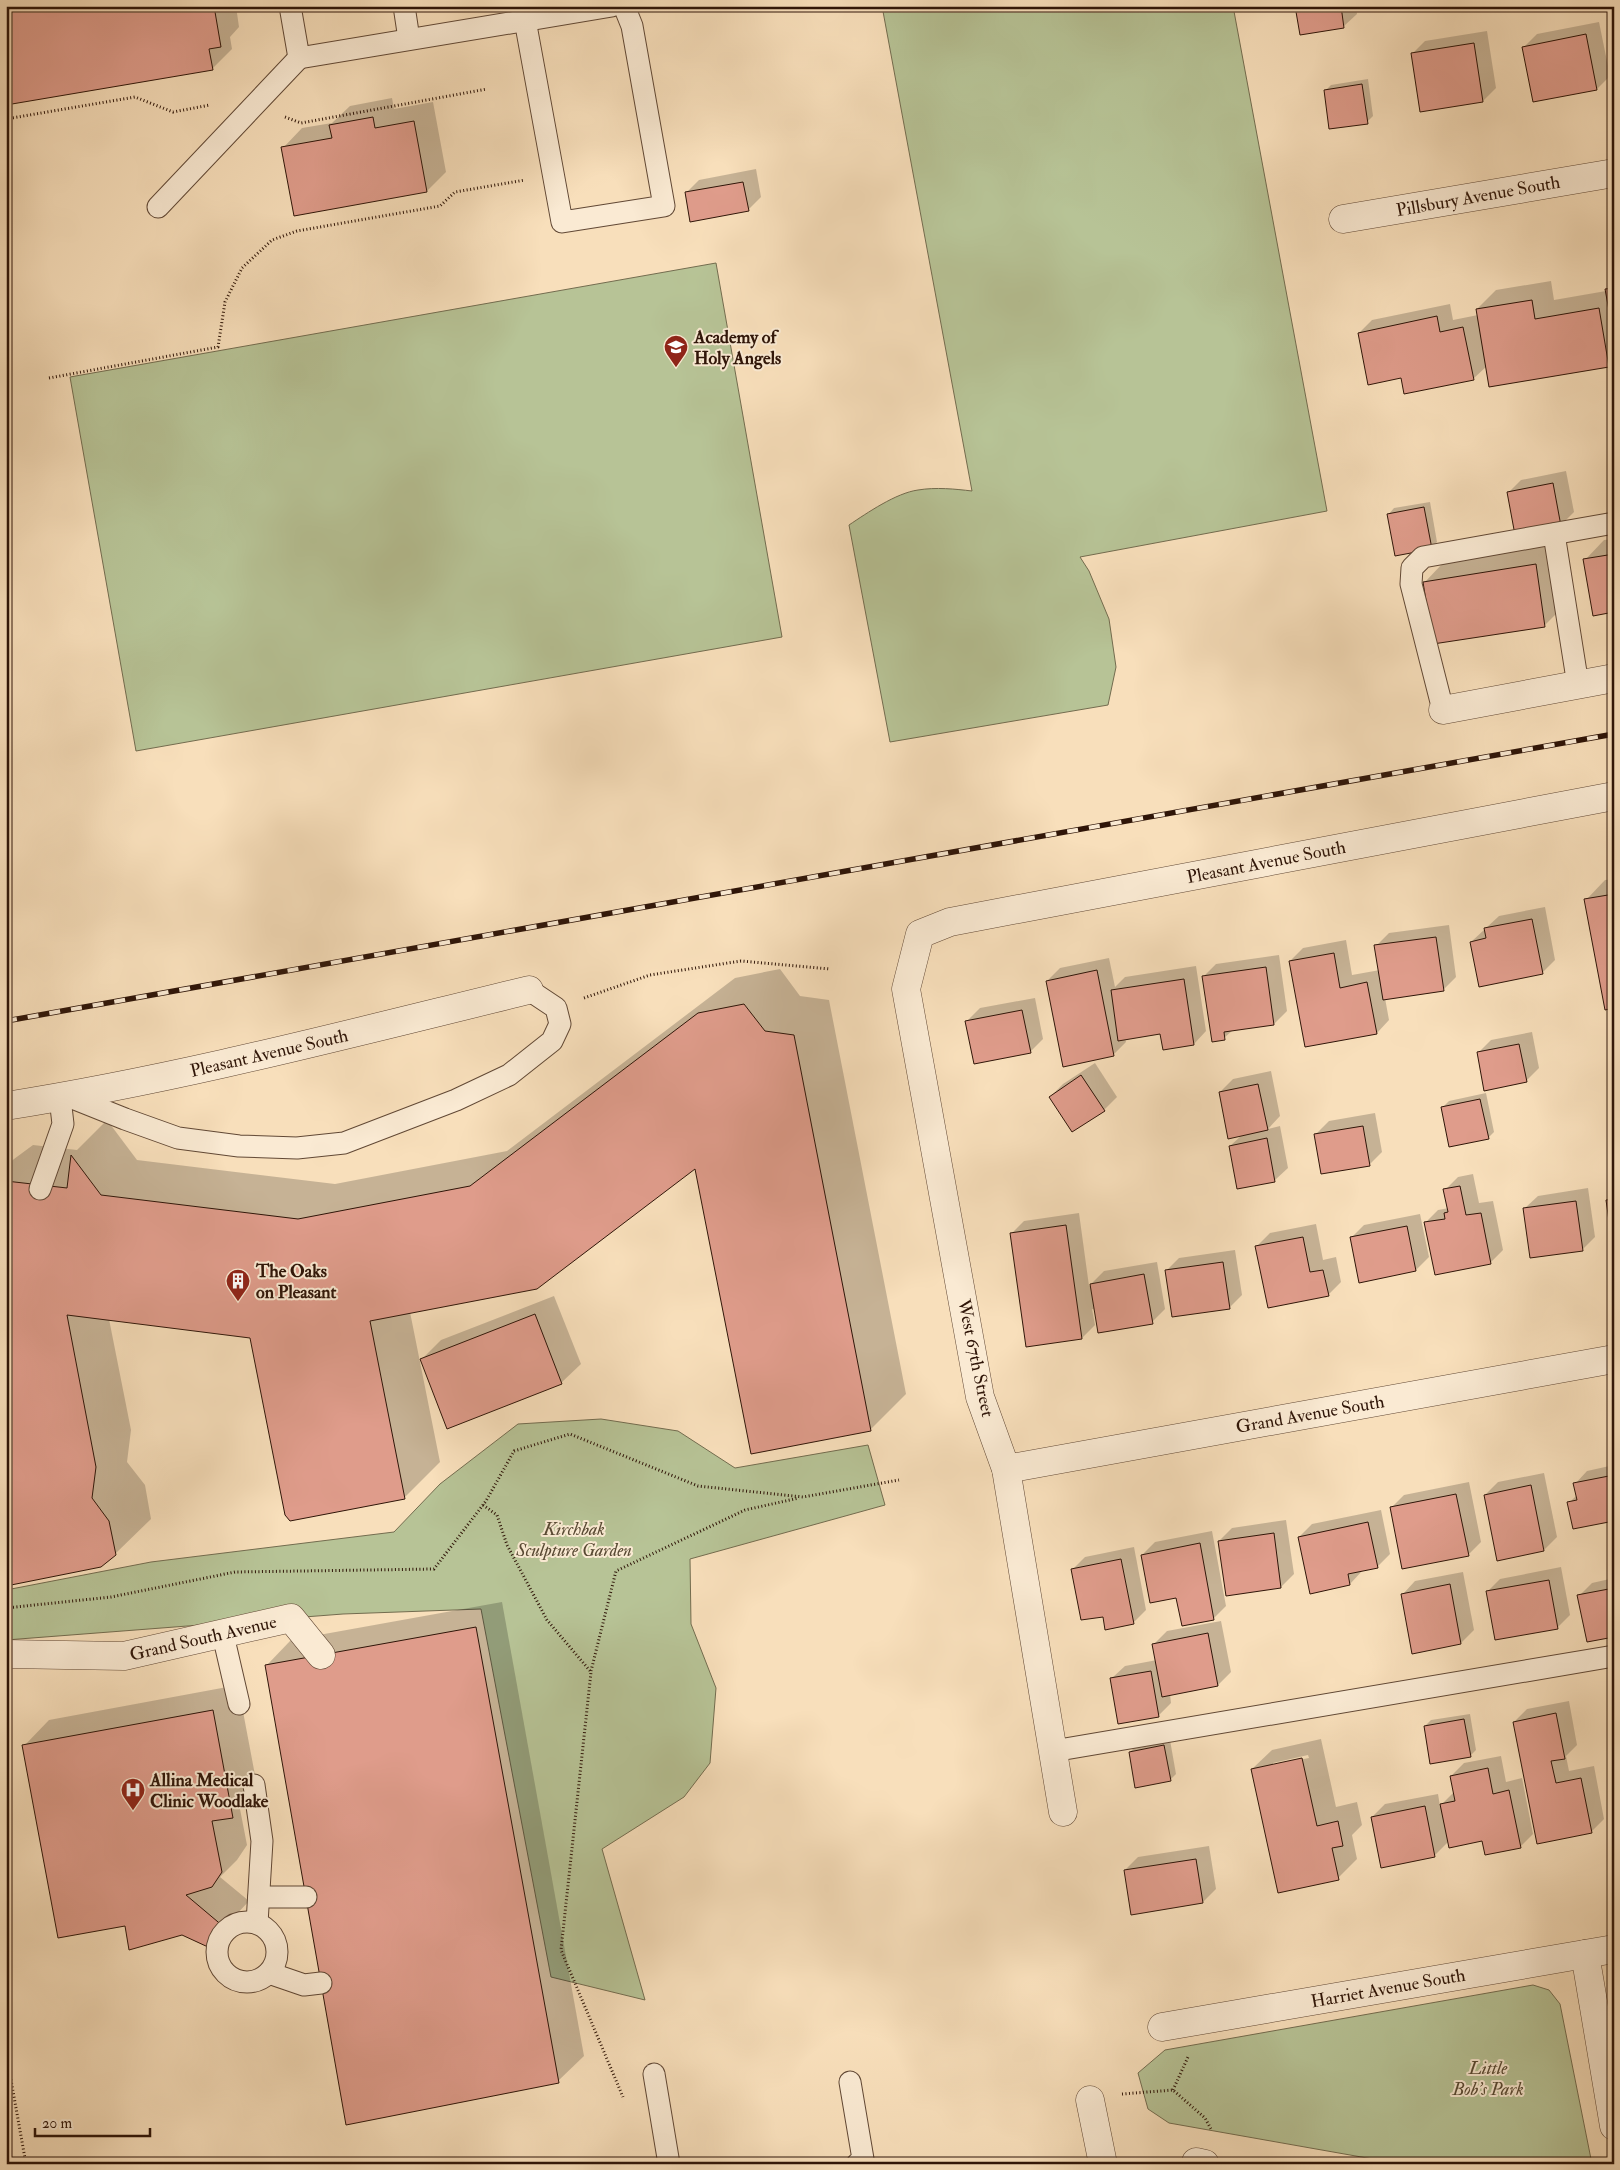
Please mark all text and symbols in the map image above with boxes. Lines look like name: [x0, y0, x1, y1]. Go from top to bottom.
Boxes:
street label: Pillsbury Avenue South: [1394, 171, 1562, 222]
place label: Academy of Holy Angels: [693, 326, 781, 370]
school or university icon: Academy of Holy Angels: [663, 334, 689, 368]
street label: Pleasant Avenue South: [1185, 836, 1348, 889]
street label: Pleasant Avenue South: [188, 1024, 351, 1083]
place label: The Oaks on Pleasant: [255, 1260, 336, 1304]
building icon: The Oaks on Pleasant: [225, 1268, 251, 1302]
street label: West 67th Street: [952, 1296, 999, 1419]
street label: Grand Avenue South: [1234, 1390, 1387, 1439]
park label: Kirchbak Sculpture Garden: [515, 1518, 632, 1562]
street label: Grand South Avenue: [127, 1610, 279, 1667]
place label: Allina Medical Clinic Woodlake: [149, 1769, 269, 1813]
hospital icon: Allina Medical Clinic Woodlake: [120, 1777, 146, 1811]
street label: Harriet Avenue South: [1309, 1963, 1468, 2013]
park label: Little Bob's Park: [1451, 2057, 1524, 2101]
scale bar: [35, 2105, 150, 2137]
text: 20 m: [42, 2114, 72, 2133]

